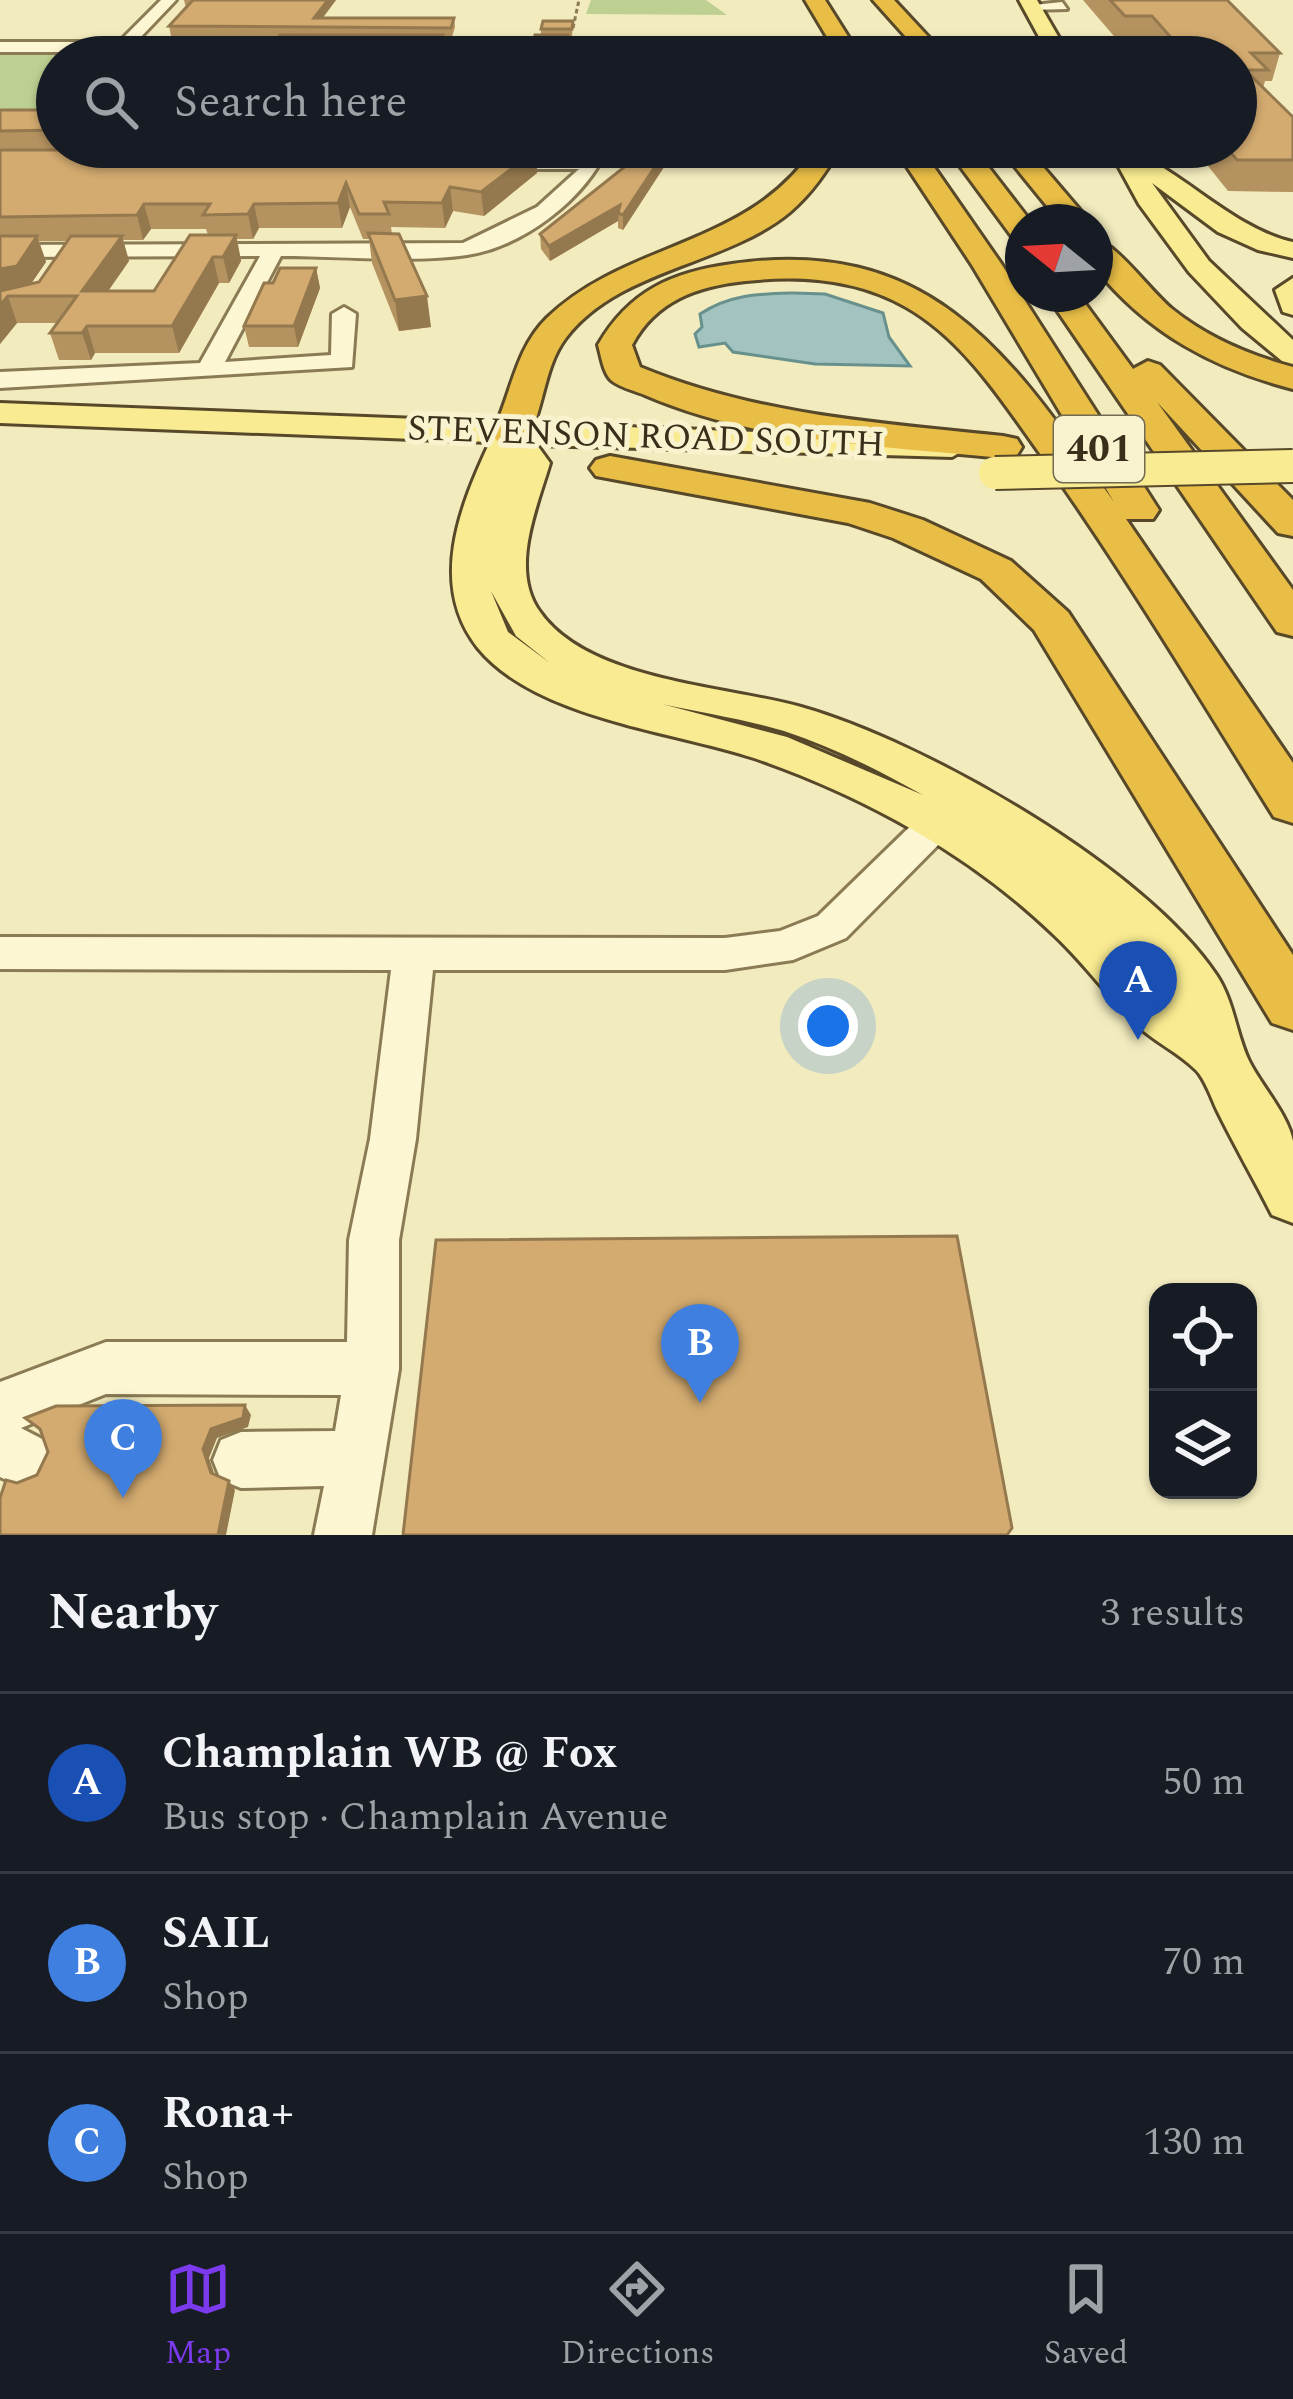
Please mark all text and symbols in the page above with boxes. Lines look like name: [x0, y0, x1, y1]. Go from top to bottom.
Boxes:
search box: [36, 36, 1257, 168]
text: Search here: [174, 68, 407, 137]
icon: search: [78, 69, 144, 135]
north arrow: [1005, 204, 1113, 312]
street label: STEVENSON ROAD SOUTH: [407, 401, 885, 473]
road number: 401: [1054, 416, 1144, 482]
pin: A: [1099, 941, 1177, 1040]
your location: [798, 996, 858, 1056]
map controls: [1149, 1283, 1257, 1499]
button: locate: [1149, 1283, 1257, 1391]
pin: B: [661, 1304, 739, 1403]
button: layers: [1149, 1391, 1257, 1499]
pin: C: [84, 1399, 162, 1498]
text: Nearby: [48, 1574, 217, 1652]
text: 3 results: [1101, 1584, 1245, 1643]
text: Champlain WB @ Fox: [162, 1719, 618, 1788]
text: A: [72, 1753, 102, 1812]
text: 50 m: [1163, 1753, 1245, 1812]
text: Bus stop · Champlain Avenue: [162, 1788, 668, 1847]
text: SAIL: [162, 1899, 270, 1968]
text: B: [73, 1933, 101, 1992]
text: 70 m: [1163, 1933, 1245, 1992]
text: Shop: [162, 1968, 249, 2027]
text: Rona+: [162, 2079, 295, 2148]
text: C: [73, 2113, 101, 2172]
text: 130 m: [1143, 2113, 1245, 2172]
text: Shop: [162, 2148, 249, 2207]
tab: Map: [165, 2256, 231, 2378]
tab: Directions: [560, 2256, 714, 2378]
tab: Saved: [1044, 2256, 1128, 2378]

